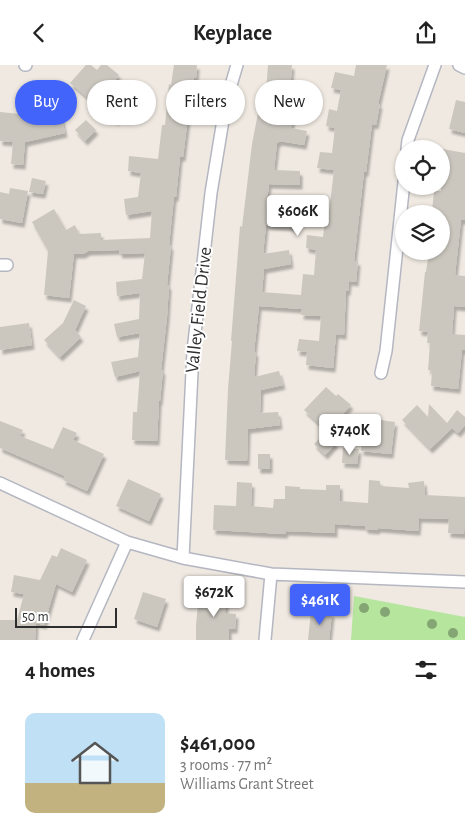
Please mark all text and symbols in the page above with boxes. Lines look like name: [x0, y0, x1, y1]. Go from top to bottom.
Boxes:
icon: back: [25, 19, 53, 47]
icon: share: [412, 19, 440, 47]
text: Keyplace: [193, 22, 272, 44]
chip: Buy: [15, 80, 77, 125]
chip: Rent: [87, 80, 156, 125]
chip: Filters: [166, 80, 245, 125]
chip: New: [255, 80, 323, 125]
map controls: [395, 140, 450, 260]
button: locate: [395, 140, 450, 195]
pin: $606K: [263, 195, 333, 237]
text: $606K: [278, 203, 318, 219]
button: layers: [395, 205, 450, 260]
street label: Valley Field Drive: [183, 246, 215, 374]
pin: $740K: [315, 413, 385, 456]
text: $740K: [330, 422, 370, 438]
pin: $672K: [179, 575, 249, 618]
pin: $461K: [285, 583, 355, 626]
text: $672K: [195, 584, 233, 600]
text: $461K: [301, 592, 339, 608]
scale bar: [15, 605, 118, 628]
text: 50 m: [22, 610, 49, 624]
icon: filters: [412, 656, 440, 684]
text: 4 homes: [25, 660, 95, 681]
icon: home: [65, 733, 125, 793]
text: $461,000: [180, 733, 255, 754]
text: 3 rooms · 77 m²: [180, 757, 272, 773]
text: Williams Grant Street: [180, 776, 314, 792]

